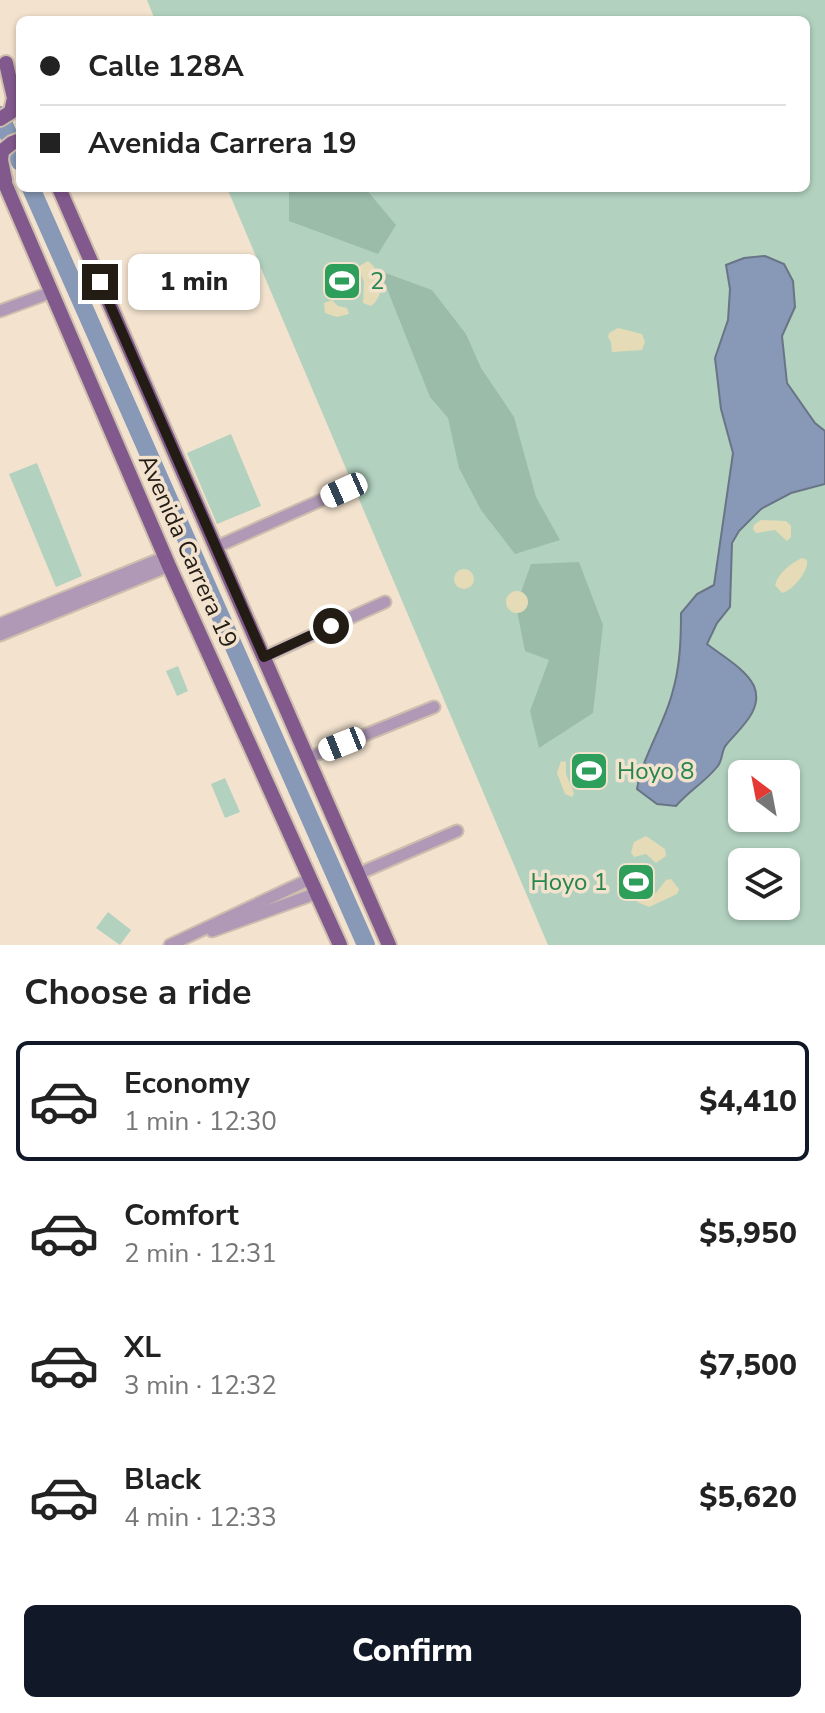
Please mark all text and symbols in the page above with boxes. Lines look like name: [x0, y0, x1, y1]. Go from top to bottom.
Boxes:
text: Calle 128A: [88, 46, 244, 87]
text: Avenida Carrera 19: [88, 123, 357, 164]
callout: 1 min: [128, 254, 260, 310]
sports icon: 2: [321, 260, 363, 302]
route end: [82, 264, 118, 300]
text: 1 min: [160, 264, 228, 299]
place label: 2: [370, 265, 384, 297]
street label: Avenida Carrera 19: [131, 449, 245, 653]
car: [317, 469, 371, 511]
route start: [313, 608, 349, 644]
car: [315, 724, 369, 764]
sports icon: Hoyo 8: [568, 750, 610, 792]
place label: Hoyo 8: [617, 755, 695, 787]
north arrow: [728, 760, 800, 832]
map controls: [728, 760, 800, 920]
button: layers: [728, 848, 800, 920]
sports icon: Hoyo 1: [615, 861, 657, 903]
place label: Hoyo 1: [530, 866, 608, 898]
text: Choose a ride: [24, 968, 252, 1017]
text: Economy: [124, 1063, 250, 1104]
icon: car: [28, 1065, 100, 1137]
text: $4,410: [699, 1081, 797, 1122]
text: 1 min · 12:30: [124, 1104, 277, 1139]
text: Comfort: [124, 1195, 239, 1236]
icon: car: [28, 1197, 100, 1269]
text: $5,950: [699, 1213, 797, 1254]
text: 2 min · 12:31: [124, 1236, 277, 1271]
text: XL: [124, 1327, 161, 1368]
icon: car: [28, 1329, 100, 1401]
text: $7,500: [699, 1345, 797, 1386]
text: 3 min · 12:32: [124, 1368, 277, 1403]
text: Black: [124, 1459, 201, 1500]
icon: car: [28, 1461, 100, 1533]
text: $5,620: [699, 1477, 797, 1518]
text: 4 min · 12:33: [124, 1500, 277, 1535]
button: Confirm: [24, 1605, 801, 1697]

